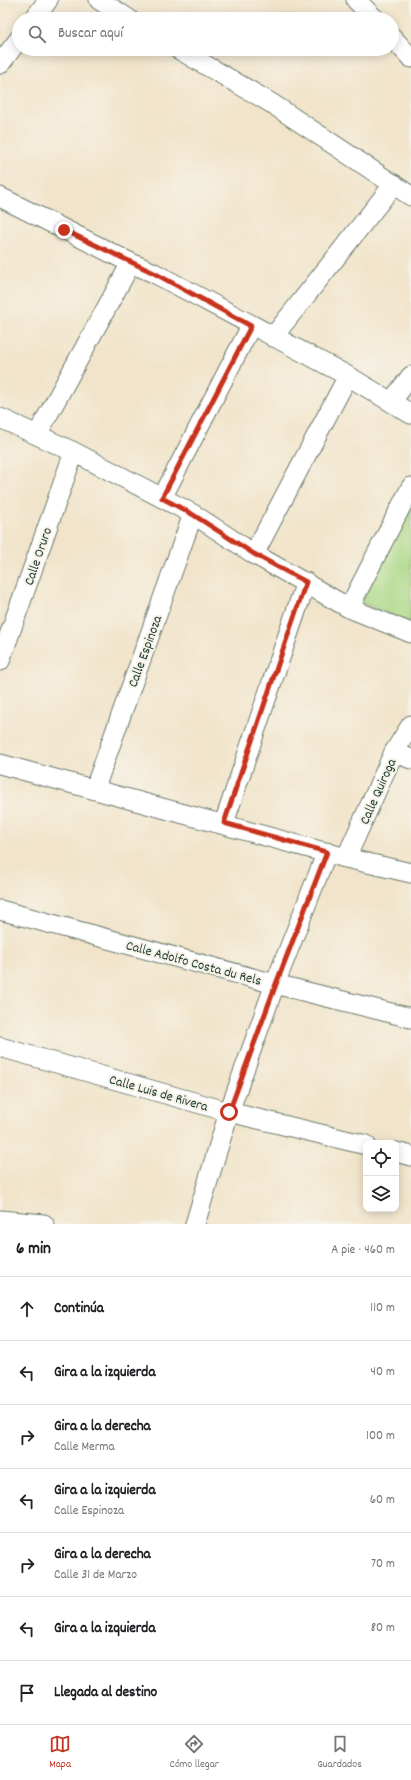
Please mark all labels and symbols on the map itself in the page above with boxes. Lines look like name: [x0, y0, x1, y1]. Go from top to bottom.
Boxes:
route end: [55, 221, 73, 239]
street label: Calle Oruro: [20, 525, 58, 588]
street label: Calle Espinoza: [124, 612, 168, 691]
street label: Calle Quiroga: [355, 755, 402, 828]
street label: Calle Adolfo Costa du Rels: [123, 936, 264, 992]
street label: Calle Luis de Rivera: [107, 1070, 211, 1118]
route start: [220, 1103, 238, 1121]

